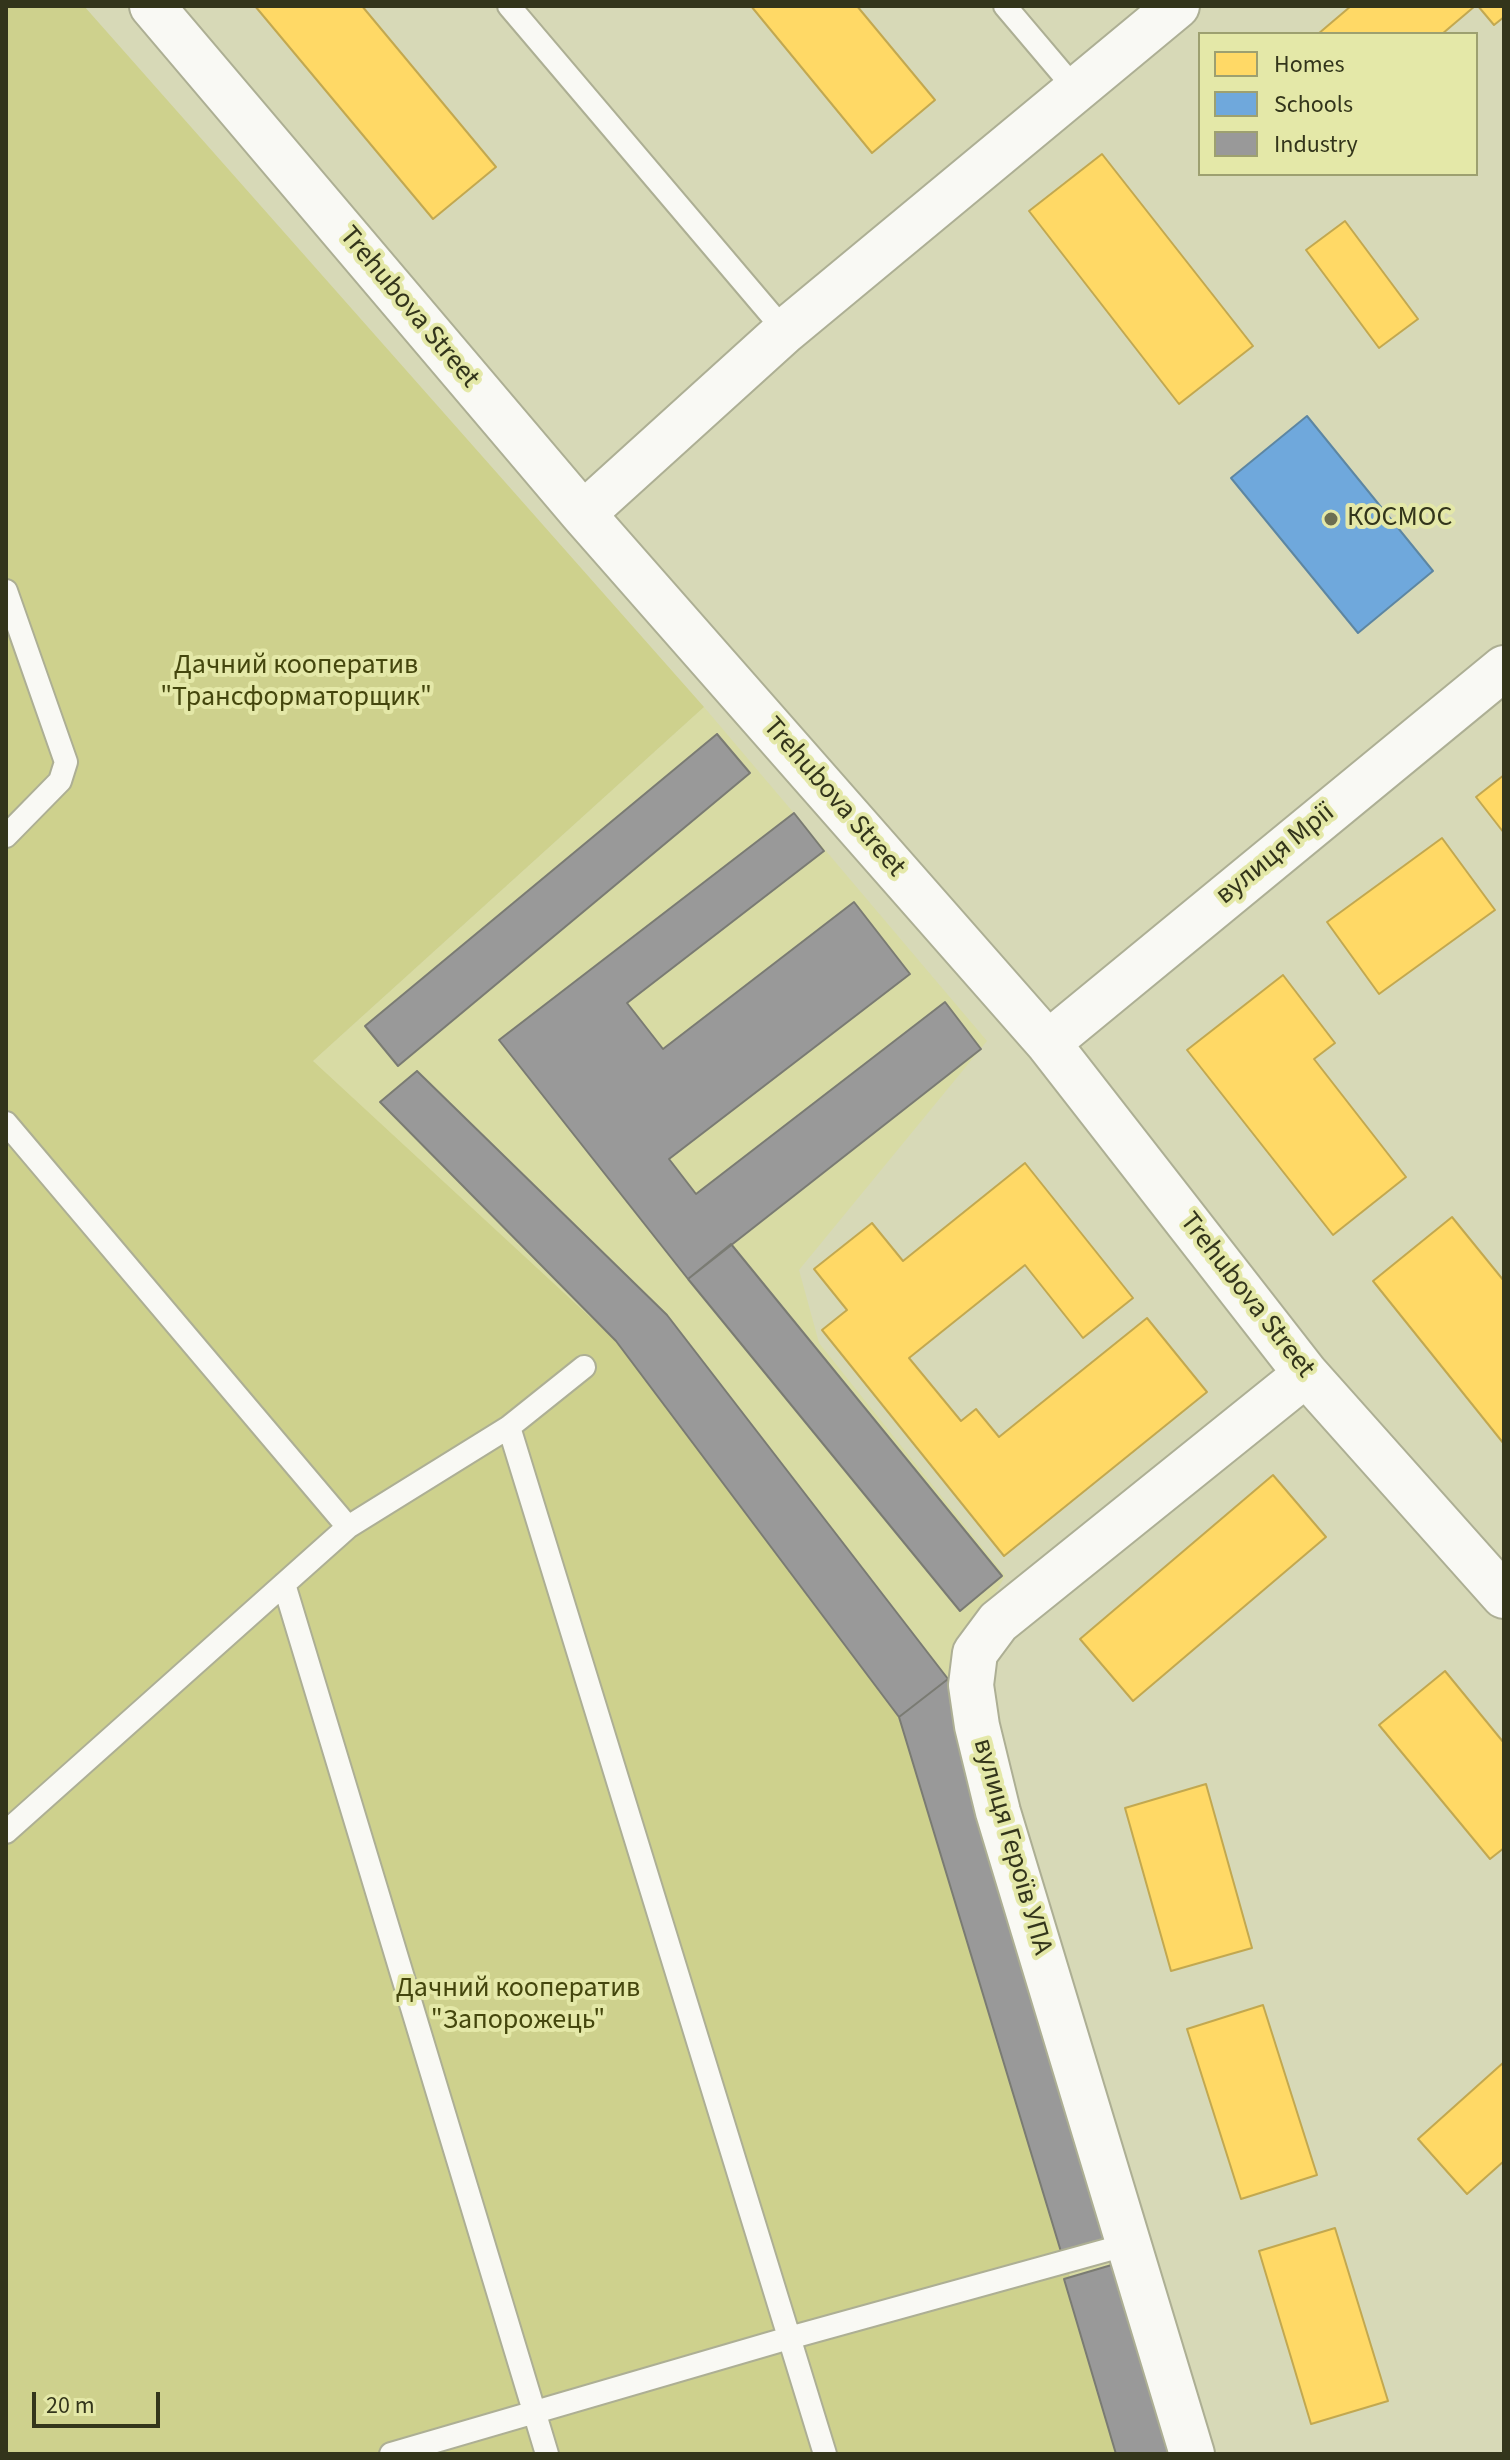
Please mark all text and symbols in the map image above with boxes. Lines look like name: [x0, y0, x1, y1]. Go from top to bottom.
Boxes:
legend: [1198, 32, 1478, 176]
text: Homes: [1274, 47, 1345, 82]
text: Schools: [1274, 87, 1353, 122]
text: Industry: [1274, 127, 1358, 162]
street label: Trehubova Street: [331, 220, 485, 396]
place label: КОСМОС: [1347, 502, 1452, 536]
marker: КОСМОС: [1322, 510, 1340, 528]
park label: Дачний кооператив "Трансформаторщик": [160, 650, 432, 716]
street label: Trehubova Street: [755, 711, 911, 885]
street label: вулиця Мрії: [1210, 797, 1342, 913]
street label: Trehubova Street: [1171, 1207, 1321, 1385]
street label: вулиця Героїв УПА: [964, 1735, 1058, 1959]
park label: Дачний кооператив "Запорожець": [396, 1973, 640, 2039]
scale bar: [36, 2376, 164, 2426]
text: 20 m: [46, 2388, 95, 2423]

